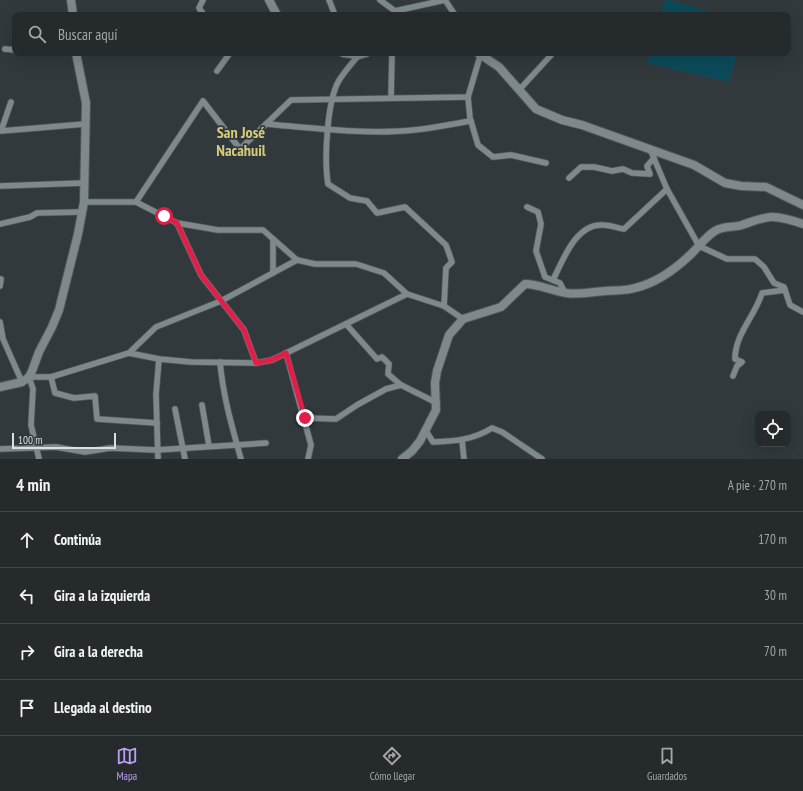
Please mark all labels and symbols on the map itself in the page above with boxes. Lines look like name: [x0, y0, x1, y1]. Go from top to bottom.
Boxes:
district label: San José Nacahuil: [216, 122, 266, 160]
route start: [155, 207, 173, 225]
route end: [296, 409, 314, 427]
scale bar: [12, 431, 116, 450]

